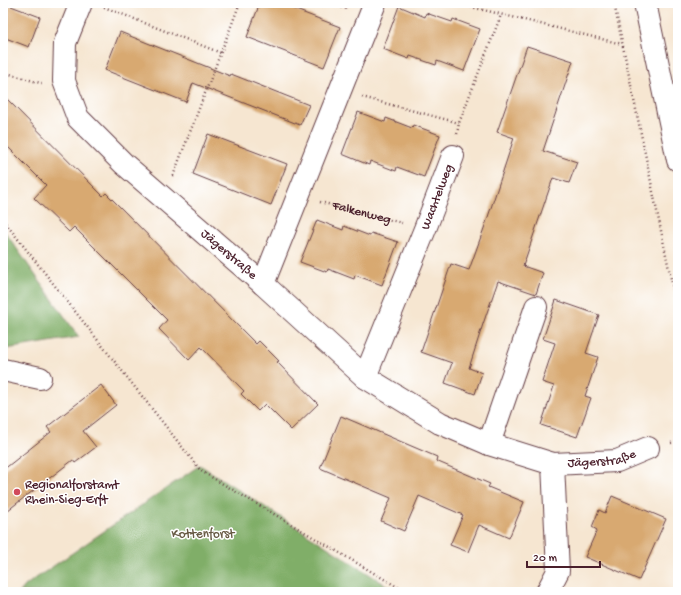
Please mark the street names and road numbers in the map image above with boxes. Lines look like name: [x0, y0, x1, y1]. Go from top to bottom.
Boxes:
street label: Wachtelweg: [418, 162, 457, 232]
street label: Falkenweg: [330, 198, 392, 227]
street label: Jägerstraße: [198, 226, 260, 283]
street label: Jägerstraße: [567, 446, 639, 471]

